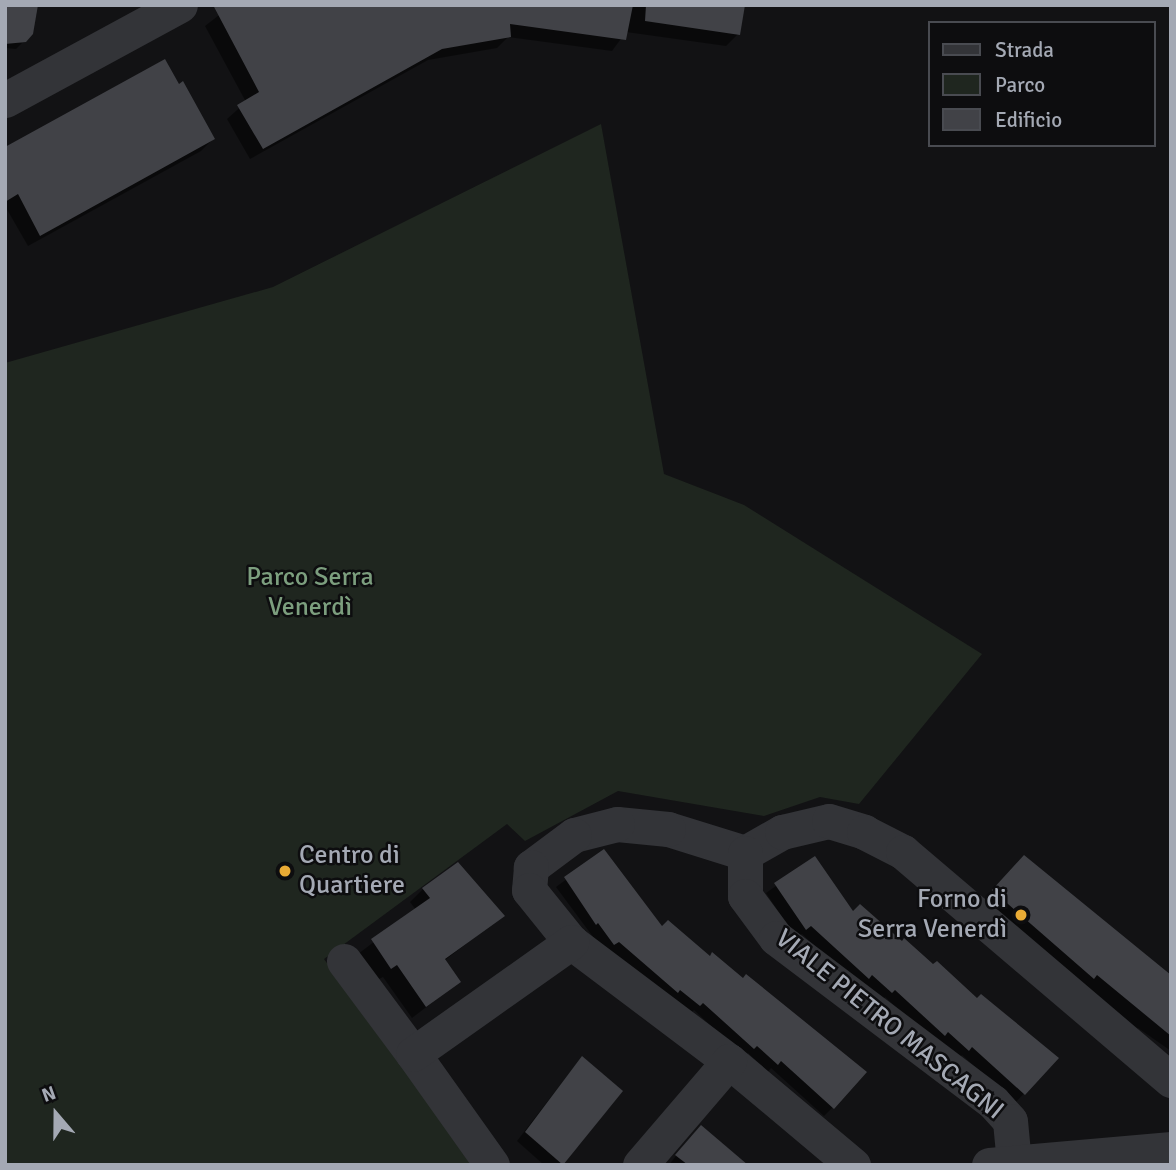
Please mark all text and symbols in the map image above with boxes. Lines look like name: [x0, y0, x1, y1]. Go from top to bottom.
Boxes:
legend: [928, 21, 1155, 147]
text: Strada: [995, 37, 1054, 63]
text: Parco: [995, 72, 1045, 98]
text: Edificio: [995, 107, 1062, 133]
park label: Parco Serra Venerdì: [246, 562, 374, 624]
place label: Centro di Quartiere: [299, 840, 405, 902]
marker: Centro di Quartiere: [277, 863, 293, 879]
place label: Forno di Serra Venerdì: [858, 884, 1007, 946]
marker: Forno di Serra Venerdì: [1013, 907, 1029, 923]
street label: VIALE PIETRO MASCAGNI: [769, 923, 1009, 1127]
north arrow: [21, 1079, 91, 1149]
text: N: [39, 1081, 59, 1108]

